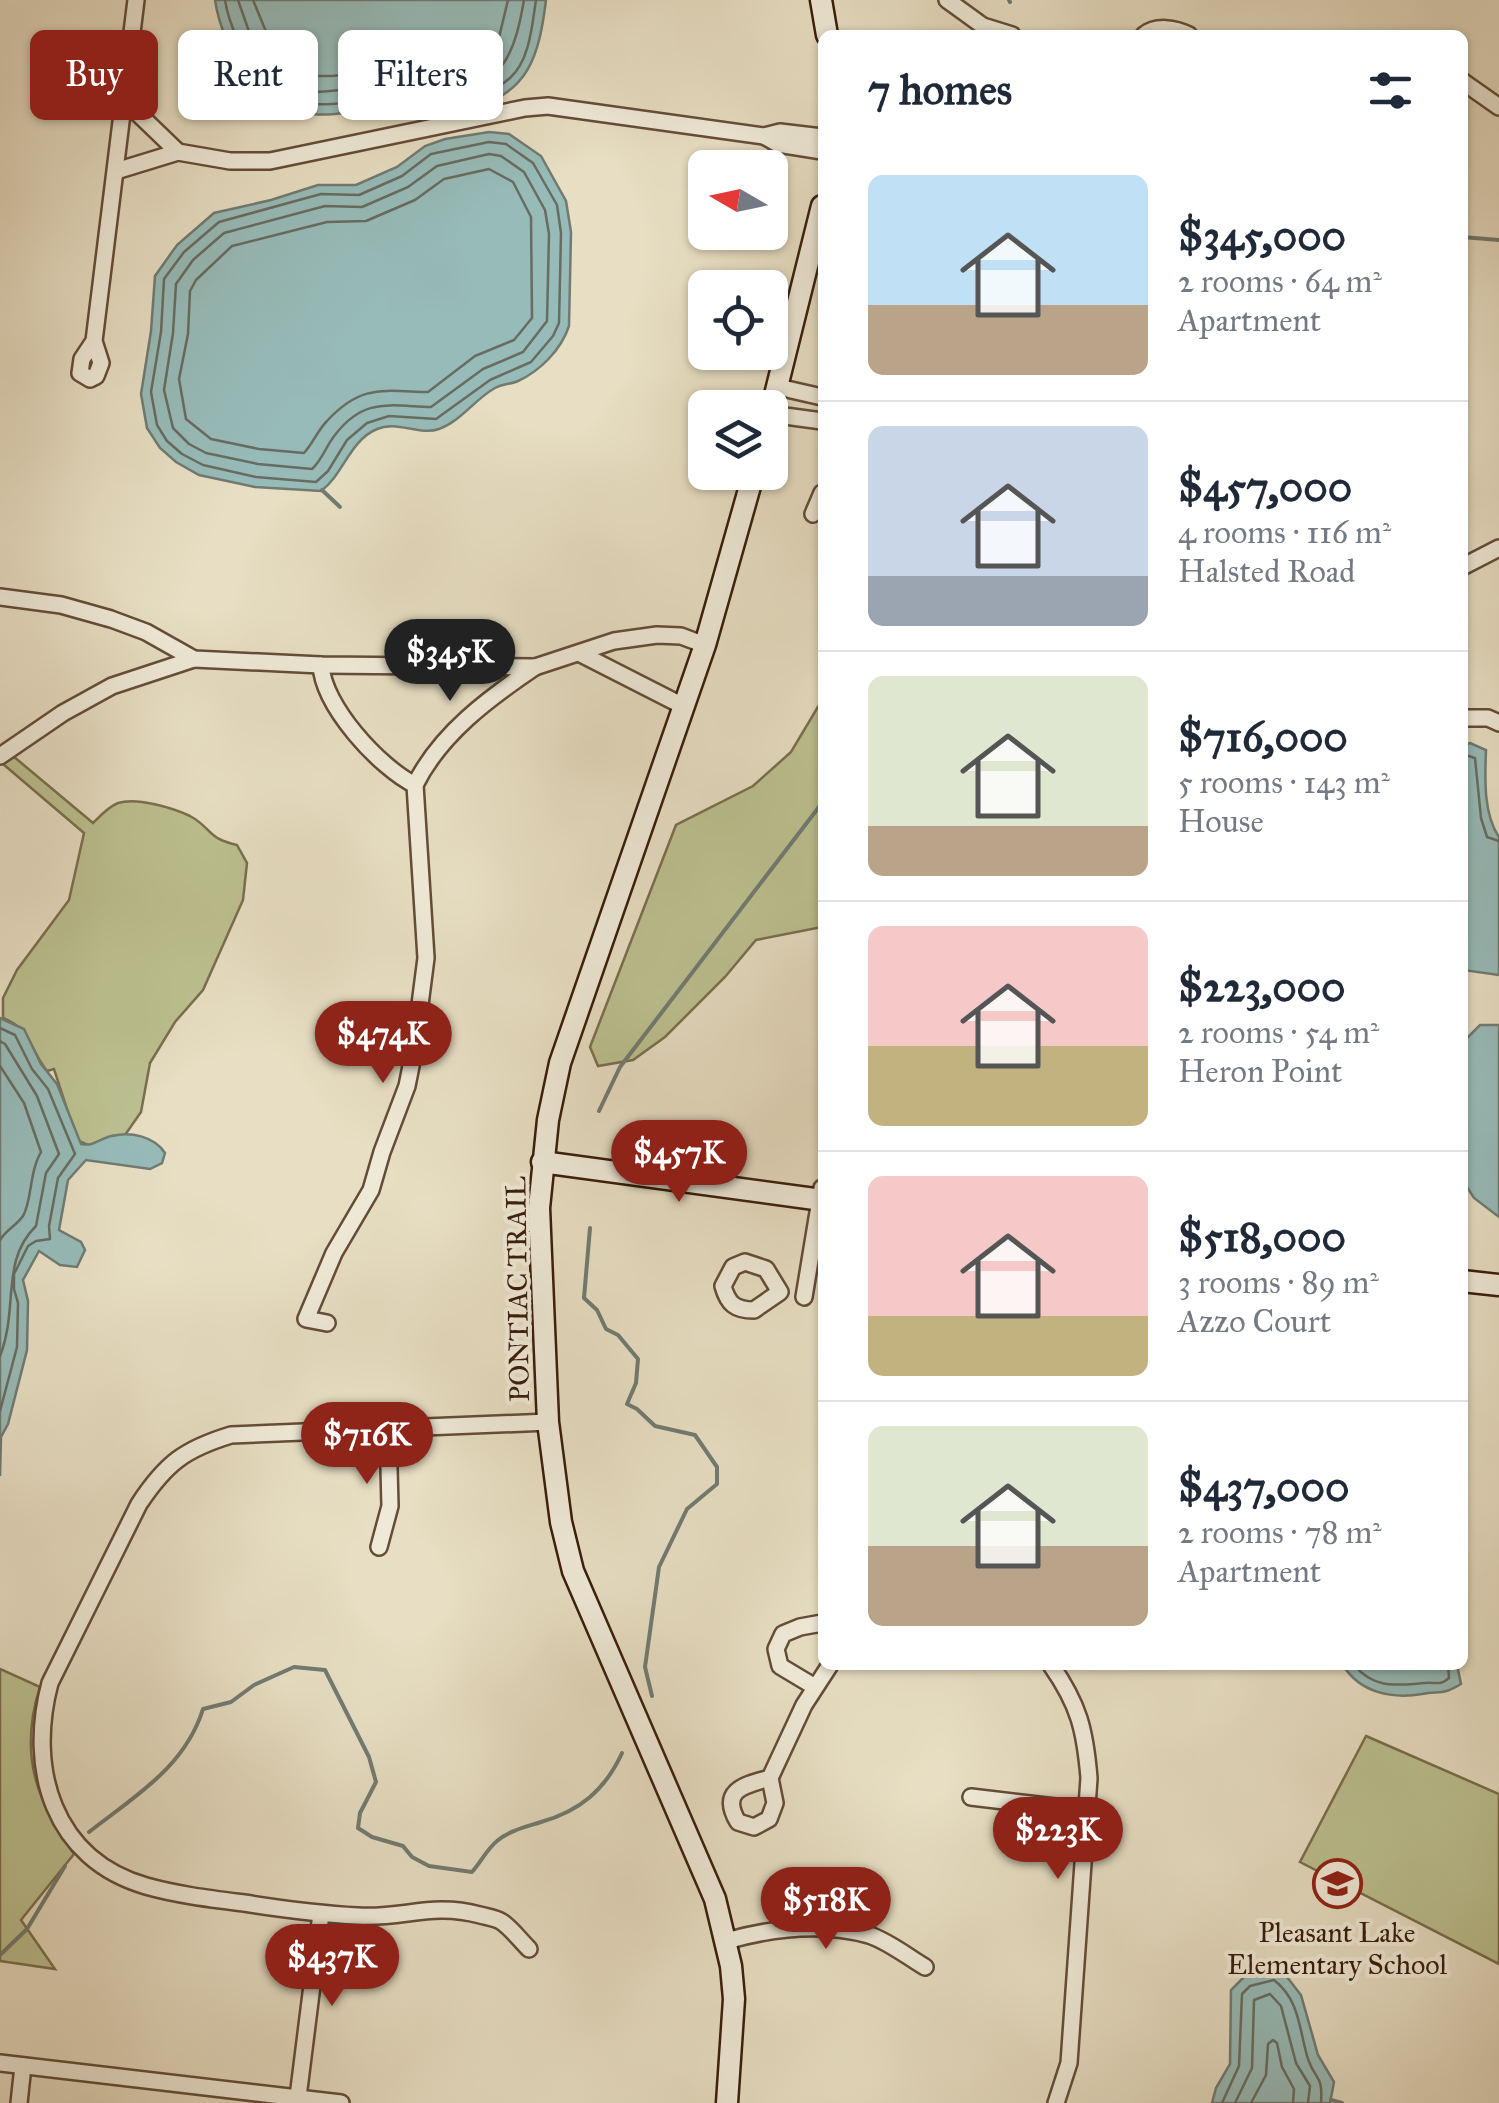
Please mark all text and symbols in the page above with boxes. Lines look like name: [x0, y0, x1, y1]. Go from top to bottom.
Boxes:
chip: Buy: [30, 30, 158, 120]
chip: Rent: [178, 30, 318, 120]
chip: Filters: [338, 30, 503, 120]
icon: filters: [1363, 63, 1418, 118]
text: 7 homes: [868, 64, 1012, 116]
north arrow: [688, 150, 788, 250]
map controls: [688, 150, 788, 490]
text: $345,000: [1178, 210, 1346, 262]
icon: home: [948, 215, 1068, 335]
text: 2 rooms · 64 m²: [1178, 262, 1382, 301]
button: locate: [688, 270, 788, 370]
text: Apartment: [1178, 301, 1321, 340]
button: layers: [688, 390, 788, 490]
text: $457,000: [1178, 461, 1352, 513]
icon: home: [948, 466, 1068, 586]
text: 4 rooms · 116 m²: [1178, 513, 1391, 552]
text: Halsted Road: [1178, 552, 1355, 591]
pin: $345K: [380, 619, 520, 704]
text: $345K: [406, 632, 494, 671]
text: $716,000: [1178, 711, 1348, 763]
icon: home: [948, 716, 1068, 836]
text: 5 rooms · 143 m²: [1178, 763, 1390, 802]
text: House: [1178, 802, 1264, 841]
text: $223,000: [1178, 961, 1345, 1013]
icon: home: [948, 966, 1068, 1086]
pin: $474K: [313, 1001, 453, 1086]
text: 2 rooms · 54 m²: [1178, 1013, 1379, 1052]
text: $474K: [337, 1014, 429, 1053]
text: Heron Point: [1178, 1052, 1342, 1091]
pin: $457K: [609, 1120, 749, 1205]
text: $457K: [633, 1133, 725, 1172]
street label: PONTIAC TRAIL: [498, 1176, 537, 1402]
text: $518,000: [1178, 1211, 1346, 1263]
icon: home: [948, 1216, 1068, 1336]
text: 3 rooms · 89 m²: [1178, 1263, 1379, 1302]
text: Azzo Court: [1178, 1302, 1331, 1341]
pin: $716K: [297, 1402, 437, 1487]
text: $716K: [323, 1415, 411, 1454]
text: $437,000: [1178, 1461, 1349, 1513]
icon: home: [948, 1466, 1068, 1586]
text: 2 rooms · 78 m²: [1178, 1513, 1382, 1552]
text: Apartment: [1178, 1552, 1321, 1591]
pin: $223K: [988, 1797, 1128, 1882]
text: $223K: [1015, 1810, 1101, 1849]
school or university icon: Pleasant Lake Elementary School: [1311, 1858, 1363, 1910]
pin: $518K: [756, 1867, 896, 1952]
text: $518K: [783, 1880, 869, 1919]
place label: Pleasant Lake Elementary School: [1227, 1915, 1448, 1982]
pin: $437K: [262, 1924, 402, 2009]
text: $437K: [287, 1937, 377, 1976]

